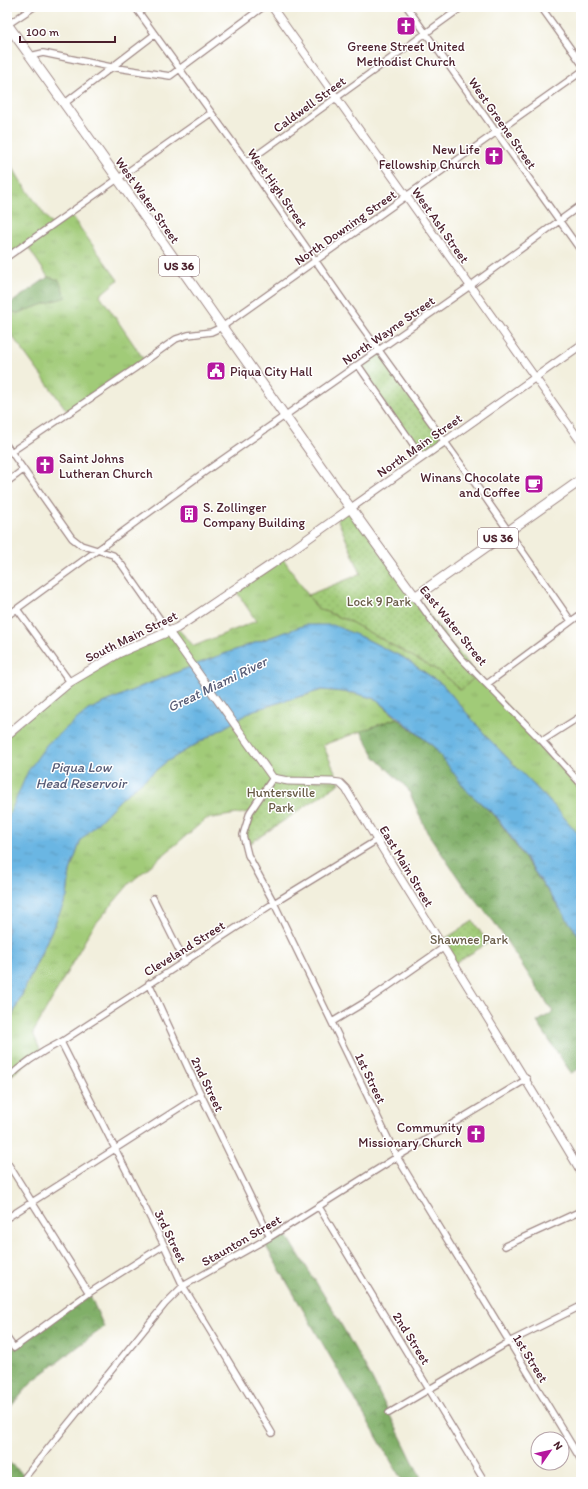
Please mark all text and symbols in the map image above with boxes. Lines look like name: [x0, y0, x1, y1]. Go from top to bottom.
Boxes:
church icon: Greene Street United Methodist Church: [395, 15, 417, 37]
scale bar: [20, 18, 115, 44]
text: 100 m: [26, 25, 59, 39]
place label: Greene Street United Methodist Church: [347, 39, 465, 69]
street label: Caldwell Street: [270, 73, 348, 136]
street label: West Greene Street: [465, 75, 540, 172]
place label: New Life Fellowship Church: [379, 142, 480, 172]
church icon: New Life Fellowship Church: [483, 145, 505, 167]
street label: West High Street: [245, 146, 311, 231]
street label: West Water Street: [112, 154, 183, 246]
street label: West Ash Street: [409, 184, 472, 266]
street label: North Downing Street: [292, 187, 399, 268]
road number: US 36: [159, 256, 199, 276]
street label: North Wayne Street: [339, 293, 438, 368]
public building icon: Piqua City Hall: [205, 360, 227, 382]
place label: Piqua City Hall: [230, 364, 313, 379]
street label: North Main Street: [374, 410, 465, 480]
place label: Saint Johns Lutheran Church: [59, 451, 153, 481]
church icon: Saint Johns Lutheran Church: [34, 454, 56, 476]
place label: Winans Chocolate and Coffee: [420, 470, 520, 500]
cafe icon: Winans Chocolate and Coffee: [523, 473, 545, 495]
place label: S. Zollinger Company Building: [203, 500, 306, 530]
building icon: S. Zollinger Company Building: [178, 503, 200, 525]
road number: US 36: [478, 528, 518, 548]
street label: East Water Street: [417, 582, 491, 669]
park label: Lock 9 Park: [347, 594, 411, 609]
street label: South Main Street: [83, 608, 180, 665]
water label: Great Miami River: [165, 652, 271, 716]
water label: Piqua Low Head Reservoir: [36, 759, 128, 792]
park label: Huntersville Park: [247, 785, 315, 815]
street label: East Main Street: [376, 823, 437, 910]
street label: Cleveland Street: [141, 917, 228, 979]
park label: Shawnee Park: [430, 932, 508, 947]
street label: 1st Street: [352, 1051, 389, 1106]
street label: 2nd Street: [188, 1055, 227, 1114]
place label: Community Missionary Church: [358, 1120, 462, 1150]
church icon: Community Missionary Church: [465, 1123, 487, 1145]
street label: 3rd Street: [151, 1207, 190, 1265]
street label: Staunton Street: [199, 1212, 284, 1269]
street label: 2nd Street: [390, 1309, 434, 1367]
street label: 1st Street: [510, 1331, 551, 1385]
north arrow: [530, 1431, 570, 1471]
text: N: [550, 1439, 565, 1452]

